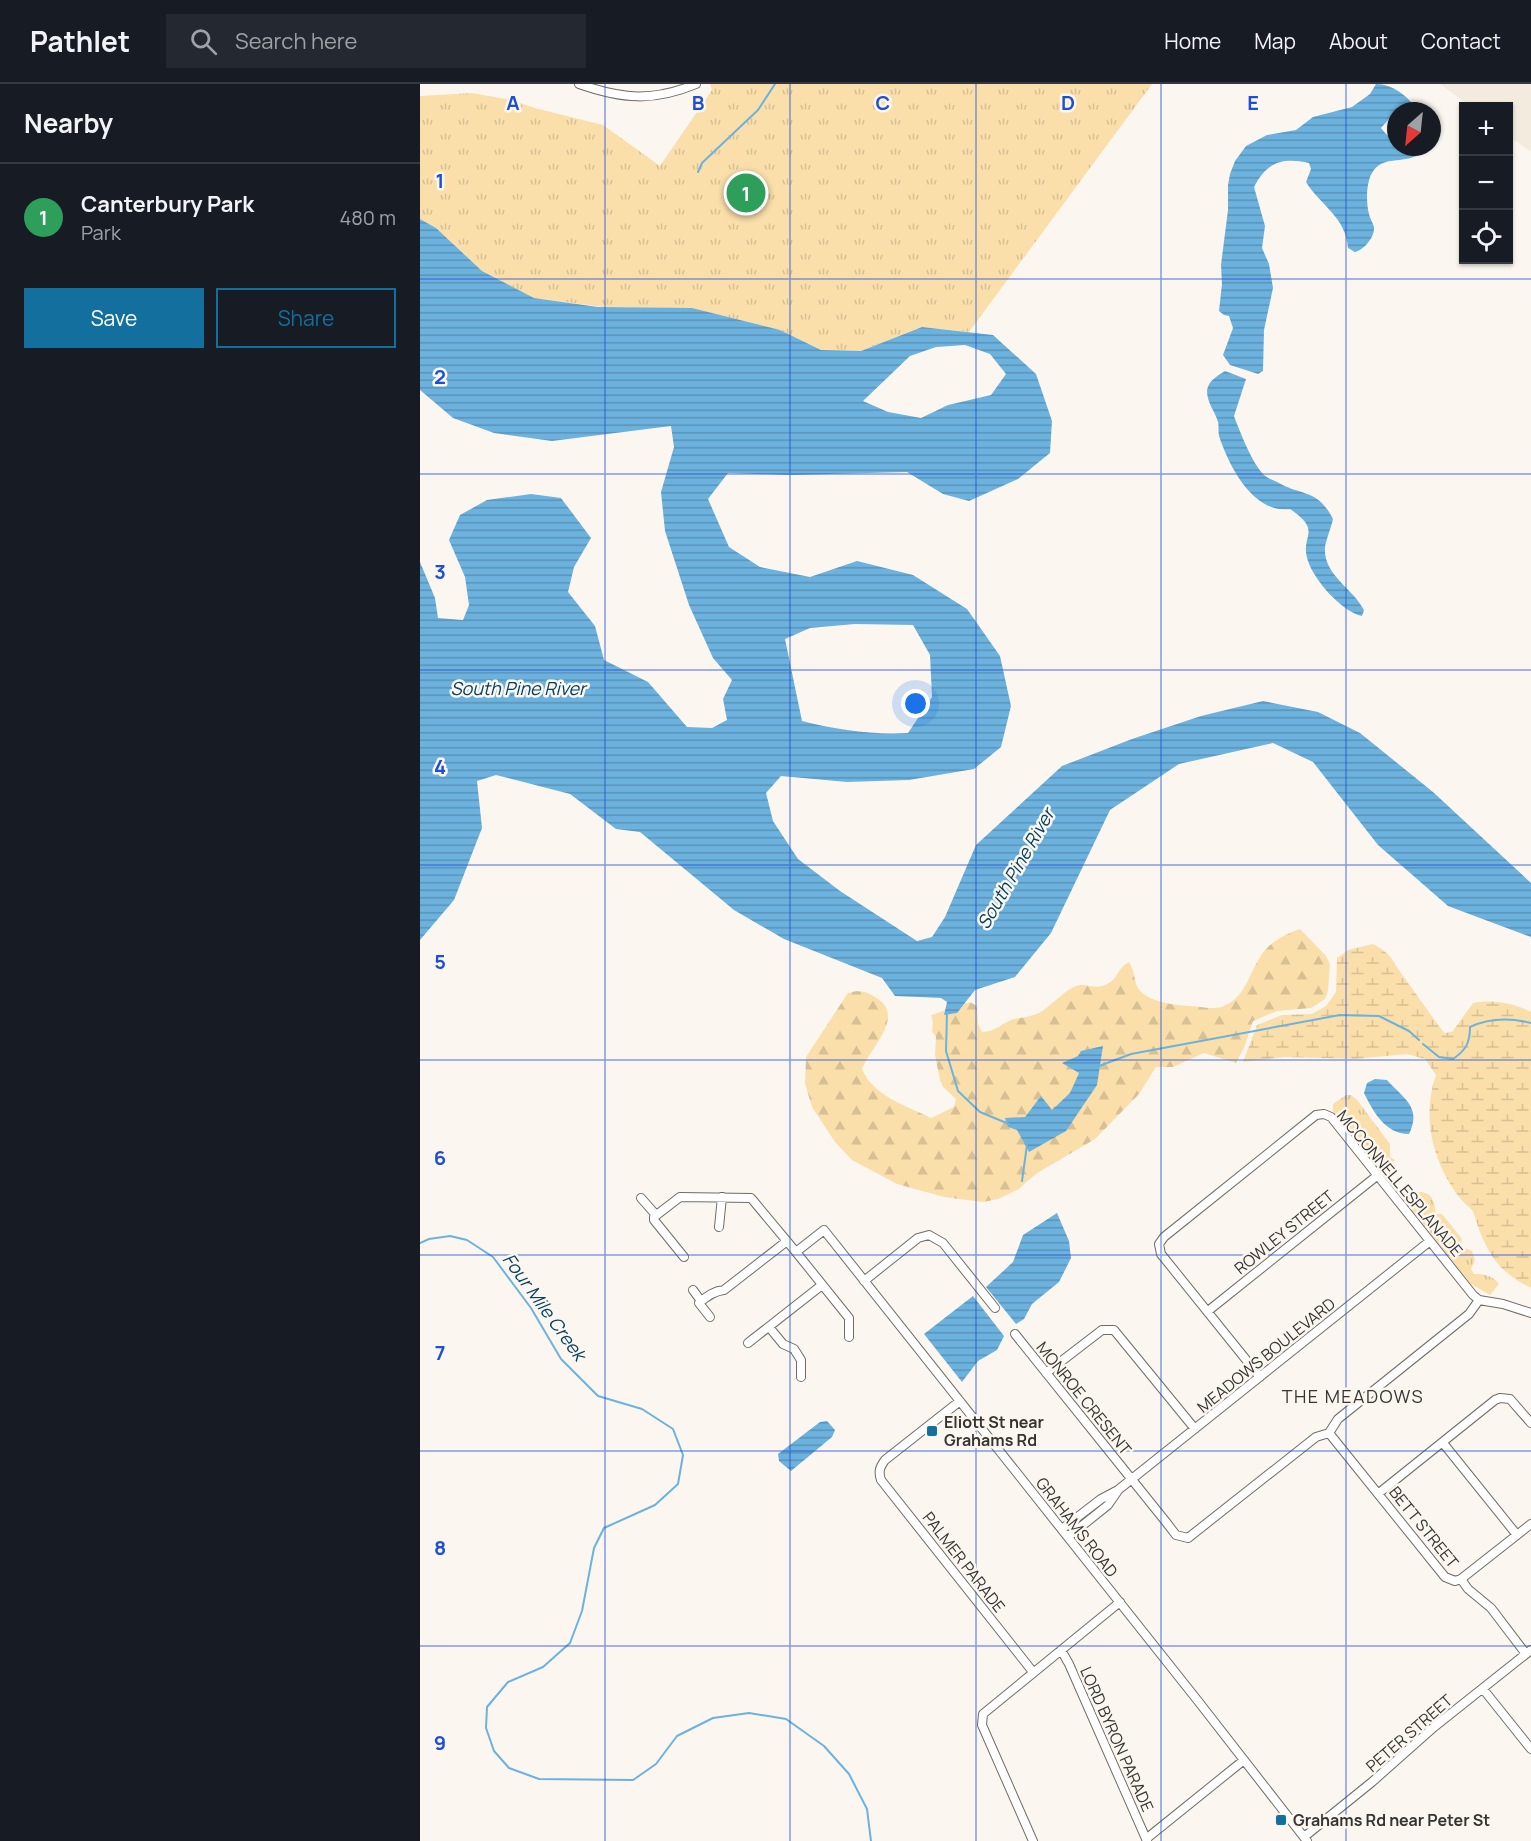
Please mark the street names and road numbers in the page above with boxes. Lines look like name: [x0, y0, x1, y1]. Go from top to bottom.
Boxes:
street label: MCCONNELL ESPLANADE: [1332, 1105, 1468, 1261]
street label: ROWLEY STREET: [1230, 1185, 1339, 1279]
street label: MEADOWS BOULEVARD: [1192, 1292, 1340, 1418]
street label: MONROE CRESENT: [1032, 1337, 1137, 1460]
street label: GRAHAMS ROAD: [1031, 1472, 1123, 1582]
street label: BETT STREET: [1384, 1482, 1464, 1573]
street label: PALMER PARADE: [918, 1507, 1010, 1617]
street label: LORD BYRON PARADE: [1075, 1663, 1159, 1815]
street label: PETER STREET: [1361, 1689, 1457, 1777]

